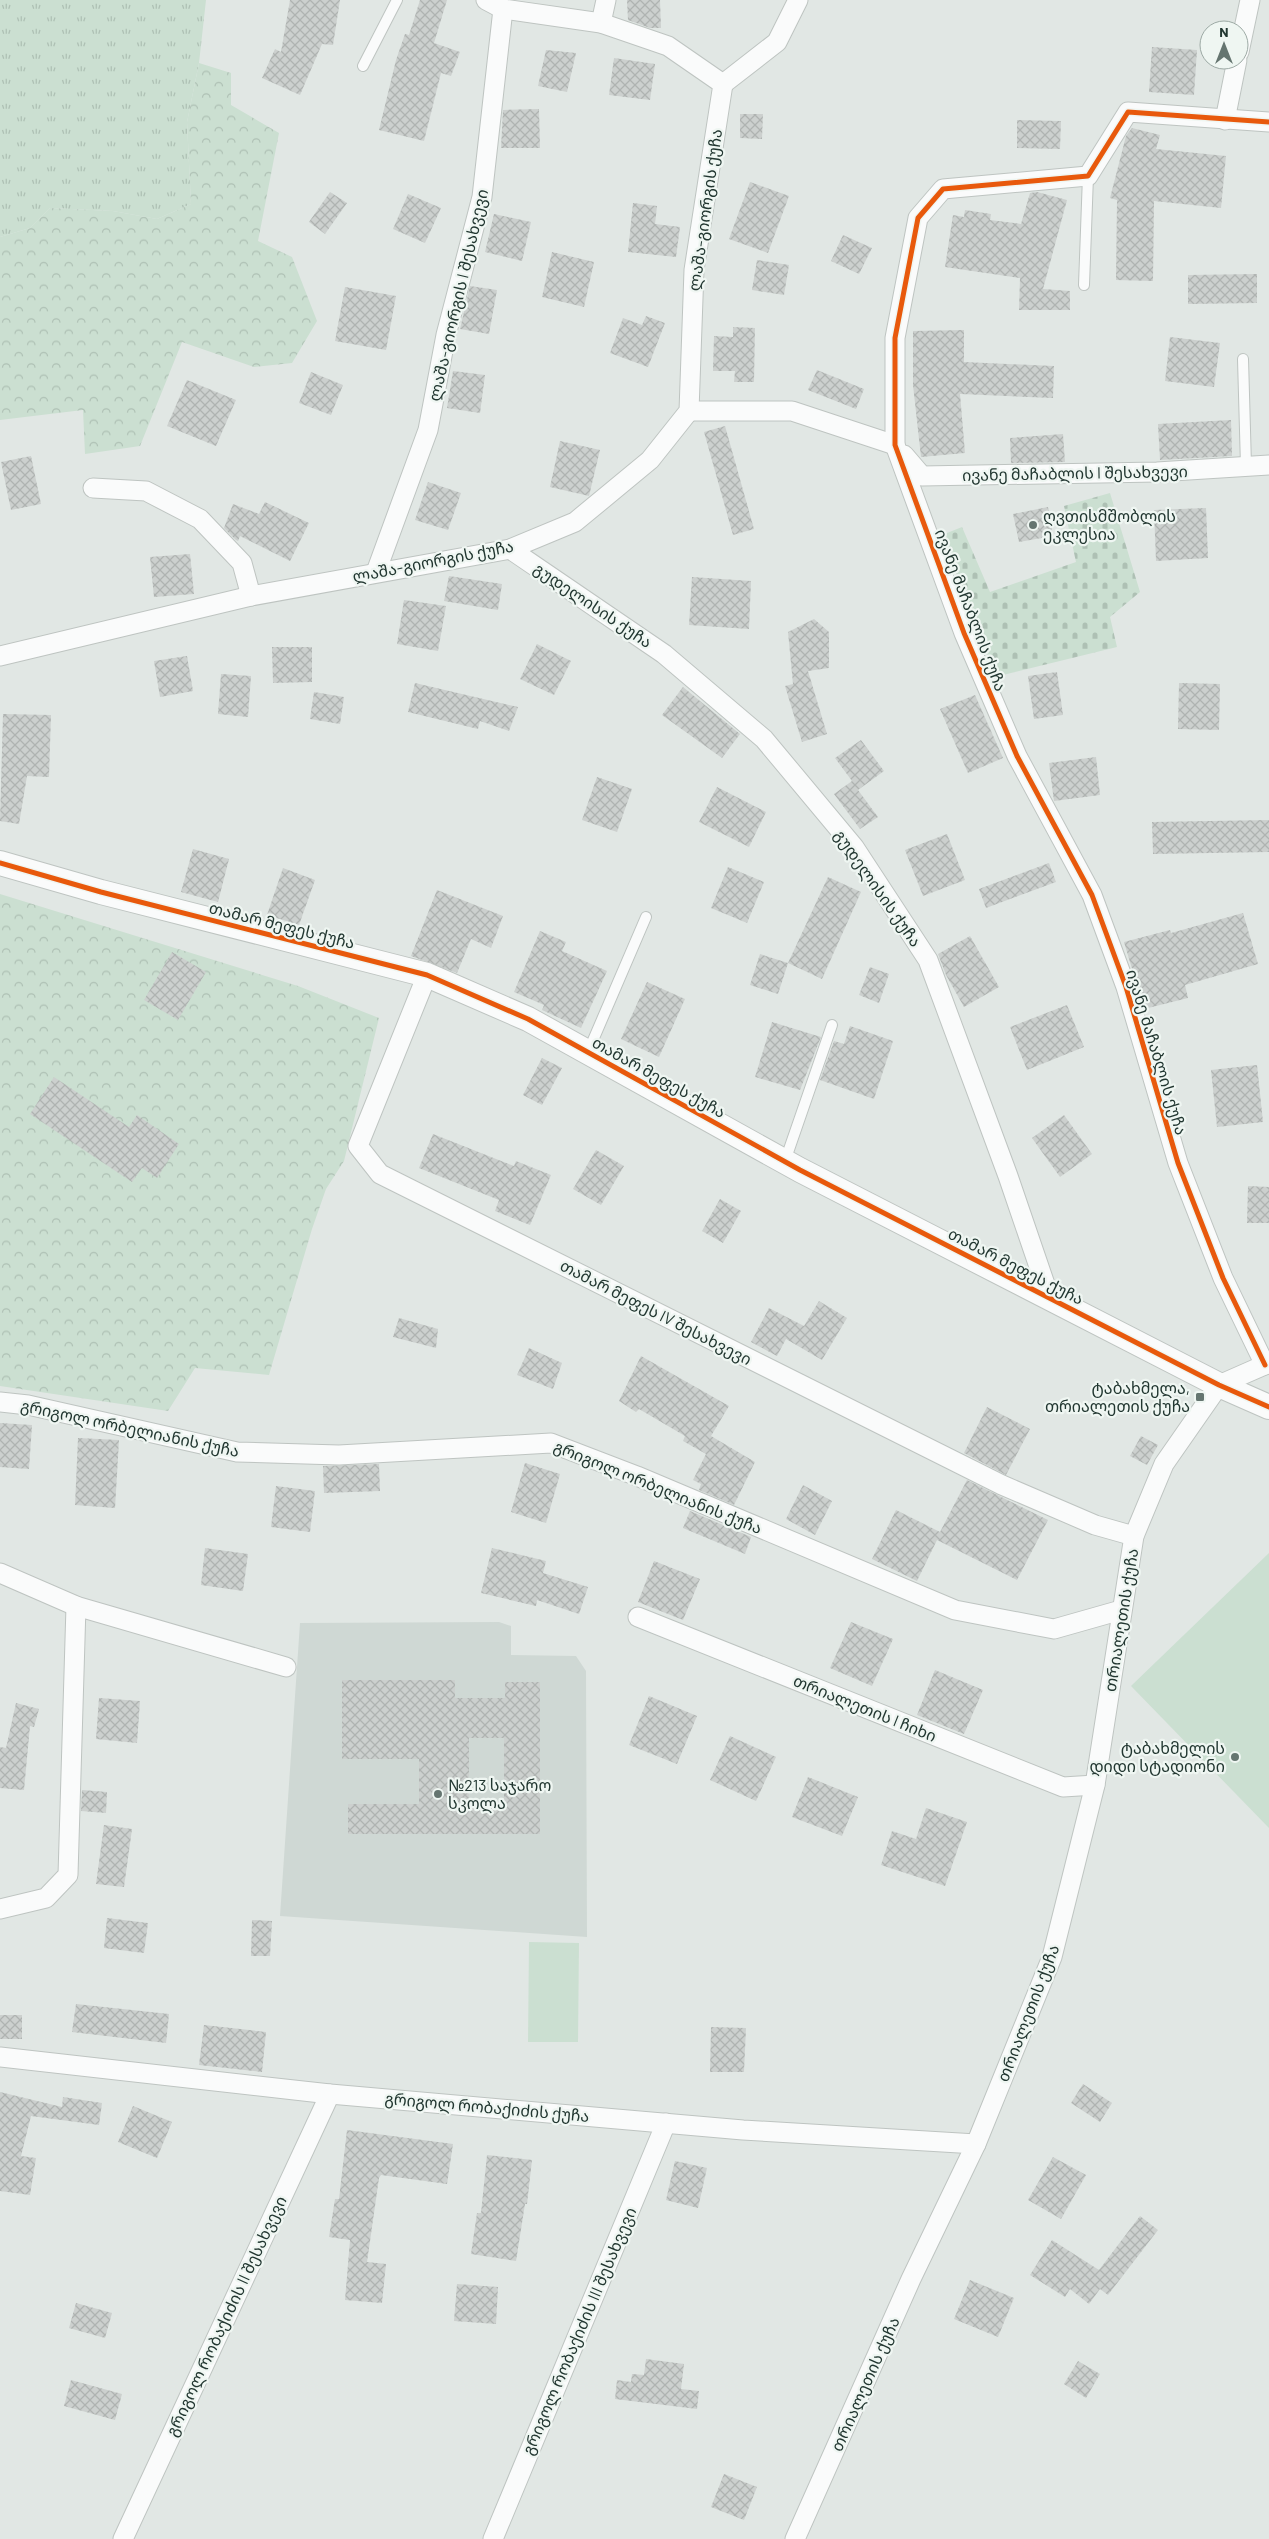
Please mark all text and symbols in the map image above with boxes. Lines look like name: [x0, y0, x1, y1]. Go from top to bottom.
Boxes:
north arrow: [1199, 20, 1249, 70]
text: N: [1219, 23, 1229, 40]
street label: ლაშა-გიორგის ქუჩა: [684, 128, 727, 293]
street label: ლაშა-გიორგის I შესახვევი: [424, 187, 493, 403]
street label: ივანე მაჩაბლის I შესახვევი: [962, 461, 1188, 486]
place label: ღვთისმშობლის ეკლესია: [1043, 506, 1176, 545]
marker: ღვთისმშობლის ეკლესია: [1027, 519, 1039, 531]
street label: ივანე მაჩაბლის ქუჩა: [930, 526, 1011, 694]
street label: ლაშა-გიორგის ქუჩა: [351, 536, 515, 587]
street label: გუდელისის ქუჩა: [530, 558, 656, 653]
street label: გუდელისის ქუჩა: [829, 826, 926, 951]
street label: თამარ მეფეს ქუჩა: [207, 897, 357, 953]
street label: ივანე მაჩაბლის ქუჩა: [1121, 967, 1192, 1138]
street label: თამარ მეფეს ქუჩა: [589, 1032, 729, 1122]
street label: თამარ მეფეს ქუჩა: [945, 1223, 1087, 1309]
street label: თამარ მეფეს IV შესახვევი: [557, 1255, 755, 1369]
place label: ტაბახმელა, თრიალეთის ქუჩა: [1045, 1378, 1190, 1417]
marker: ტაბახმელა, თრიალეთის ქუჩა: [1194, 1391, 1206, 1403]
street label: გრიგოლ ორბელიანის ქუჩა: [19, 1395, 241, 1462]
street label: გრიგოლ ორბელიანის ქუჩა: [551, 1436, 765, 1539]
street label: თრიალეთის ქუჩა: [1100, 1547, 1143, 1693]
street label: თრიალეთის I ჩიხი: [790, 1670, 940, 1747]
place label: ტაბახმელის დიდი სტადიონი: [1089, 1738, 1225, 1777]
marker: ტაბახმელის დიდი სტადიონი: [1229, 1751, 1241, 1763]
place label: №213 საჯარო სკოლა: [448, 1775, 551, 1814]
marker: №213 საჯარო სკოლა: [432, 1788, 444, 1800]
street label: თრიალეთის ქუჩა: [993, 1942, 1064, 2085]
street label: გრიგოლ რობაქიძის ქუჩა: [384, 2088, 590, 2127]
street label: გრიგოლ რობაქიძის II შესახვევი: [161, 2193, 292, 2440]
street label: გრიგოლ რობაქიძის III შესახვევი: [518, 2204, 641, 2458]
street label: თრიალეთის ქუჩა: [826, 2314, 905, 2455]

